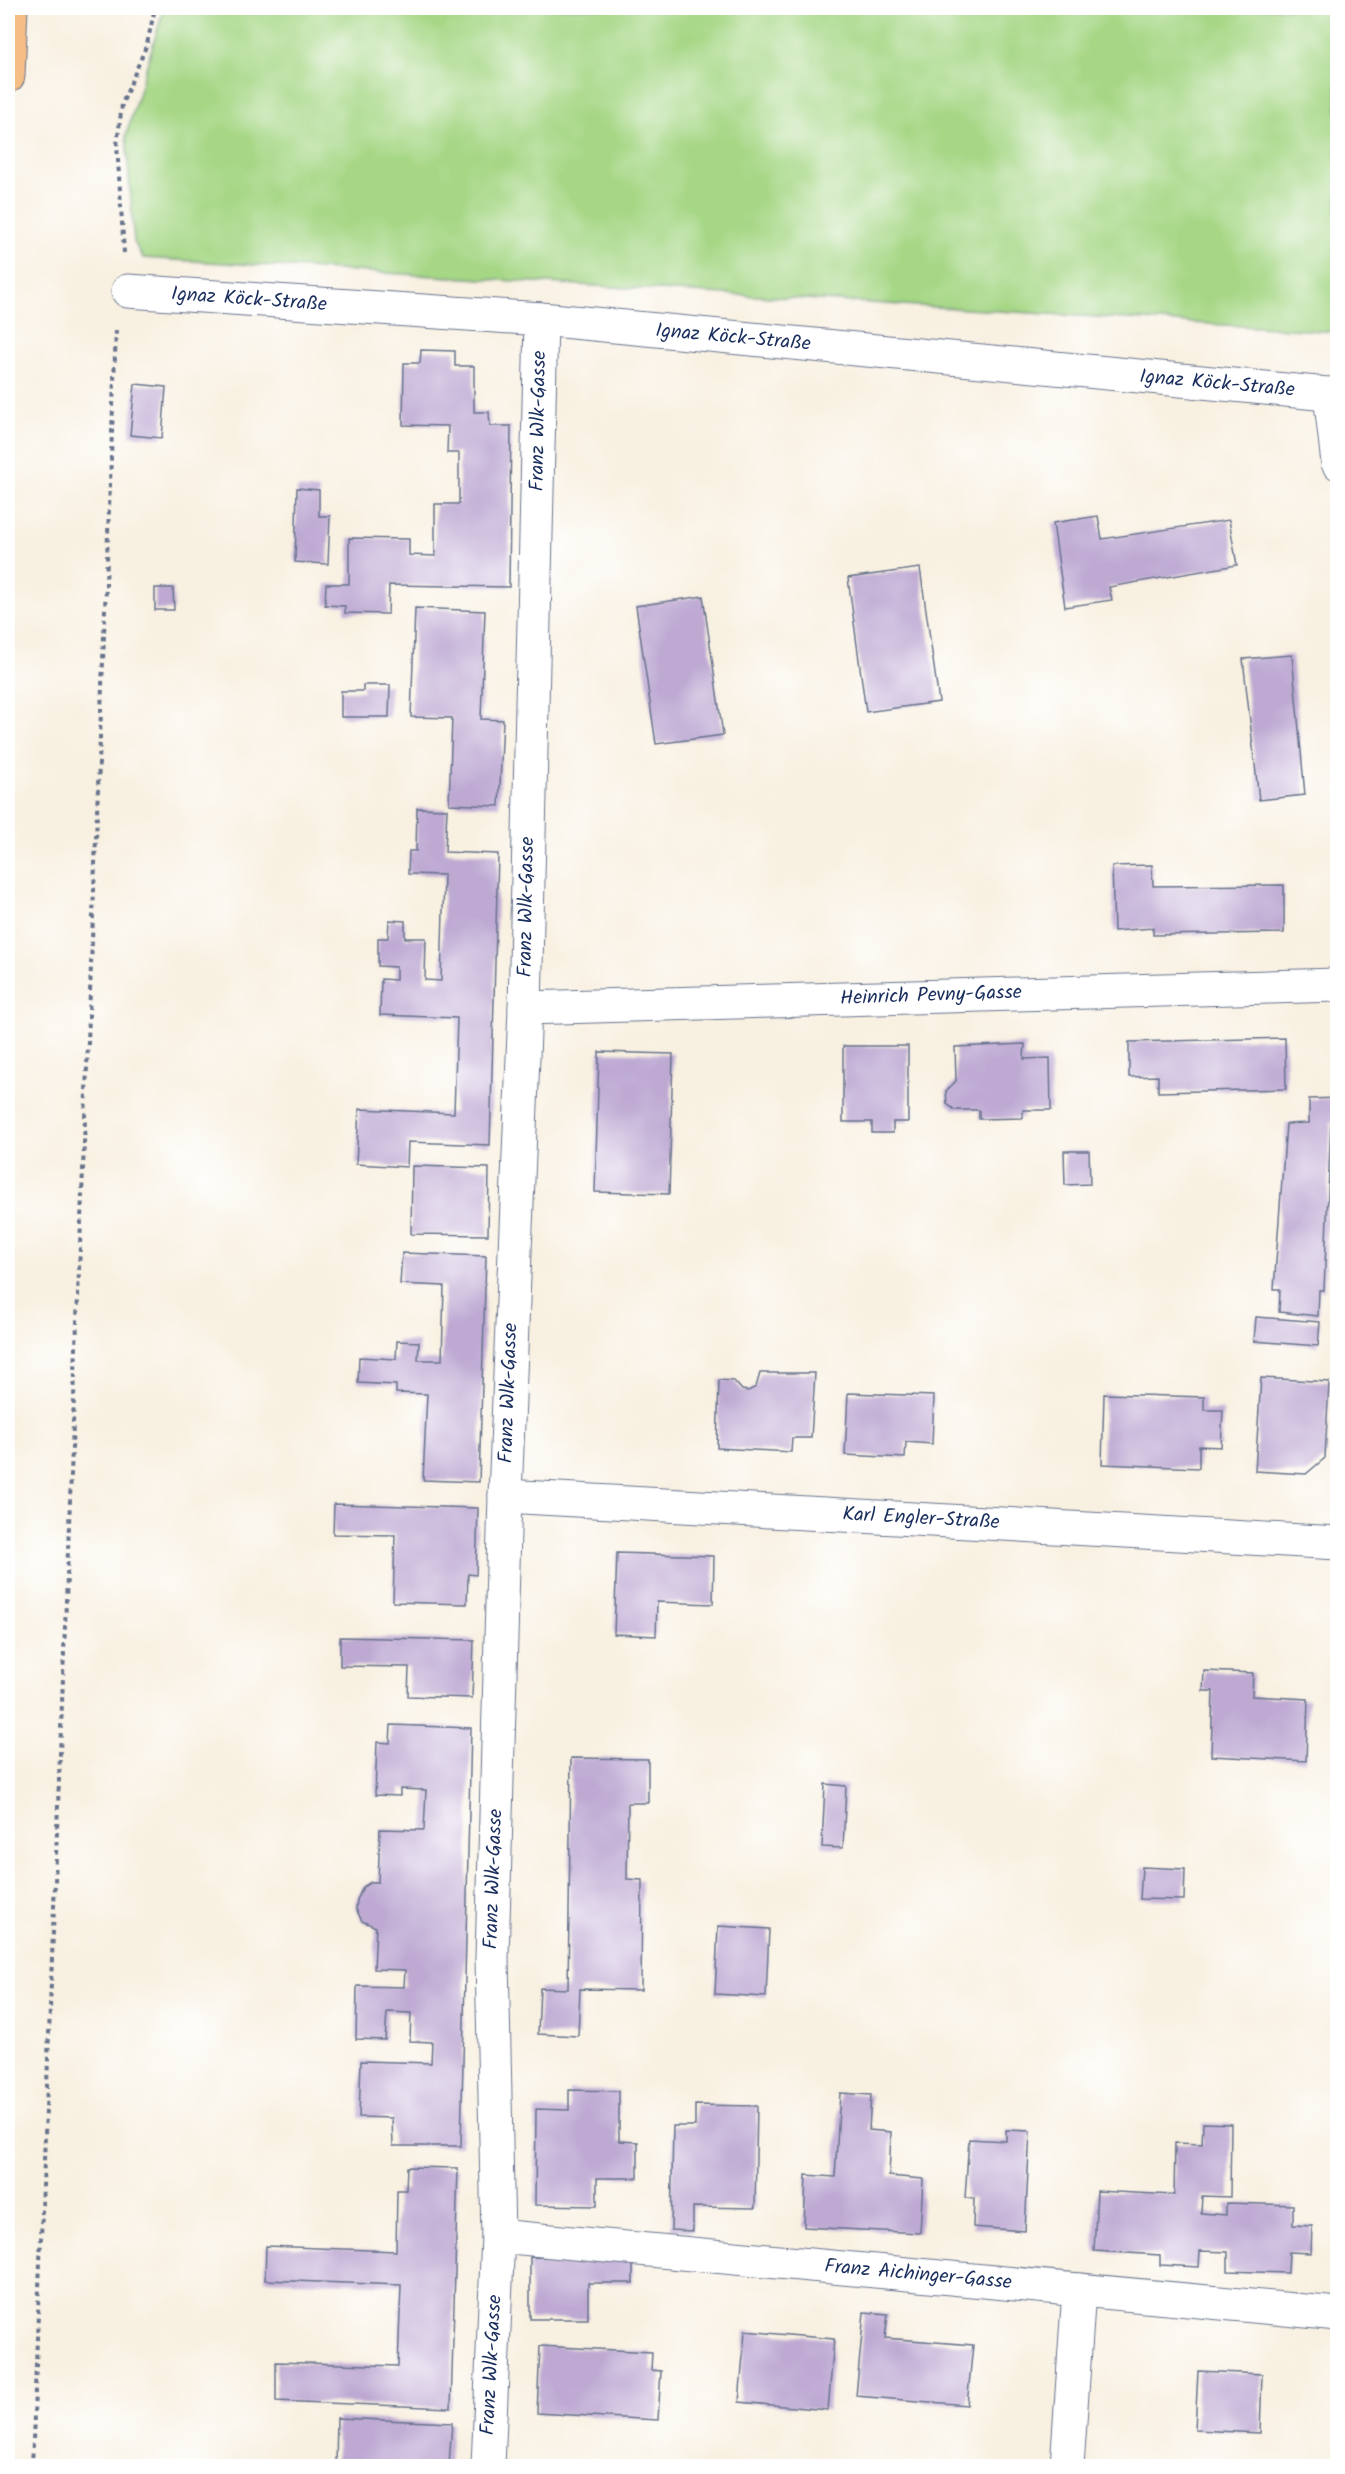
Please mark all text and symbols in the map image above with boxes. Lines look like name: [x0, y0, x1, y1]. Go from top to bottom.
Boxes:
street label: Ignaz Köck-Straße: [170, 279, 328, 321]
street label: Ignaz Köck-Straße: [654, 315, 812, 361]
street label: Franz Wlk-Gasse: [522, 350, 556, 492]
street label: Ignaz Köck-Straße: [1138, 361, 1296, 407]
street label: Franz Wlk-Gasse: [510, 836, 544, 978]
street label: Heinrich Pevny-Gasse: [839, 977, 1023, 1015]
street label: Franz Wlk-Gasse: [491, 1322, 527, 1464]
street label: Karl Engler-Straße: [842, 1499, 1000, 1539]
street label: Franz Wlk-Gasse: [476, 1808, 512, 1950]
street label: Franz Aichinger-Gasse: [823, 2251, 1013, 2299]
street label: Franz Wlk-Gasse: [472, 2294, 512, 2436]

